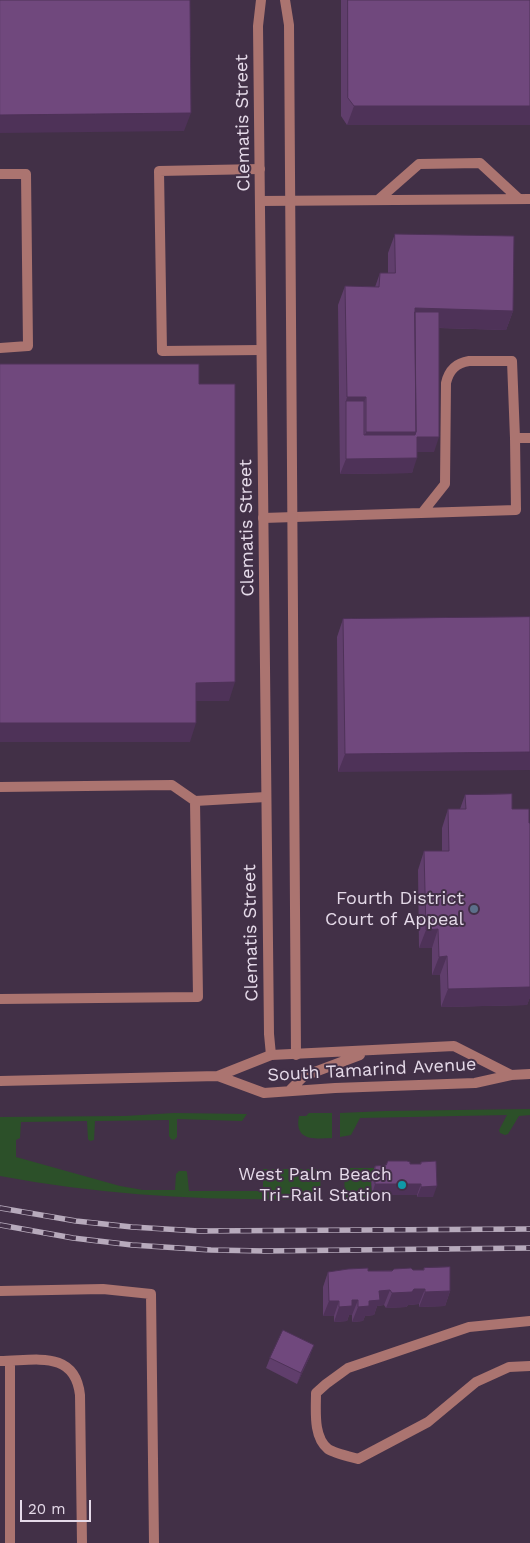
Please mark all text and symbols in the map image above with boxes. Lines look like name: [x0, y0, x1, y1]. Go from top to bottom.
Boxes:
street label: Clematis Street: [231, 54, 255, 192]
street label: Clematis Street: [235, 459, 259, 597]
street label: Clematis Street: [239, 864, 263, 1002]
place label: Fourth District Court of Appeal: [325, 888, 464, 931]
marker: Fourth District Court of Appeal: [468, 903, 480, 915]
street label: South Tamarind Avenue: [267, 1054, 477, 1086]
place label: West Palm Beach Tri-Rail Station: [238, 1164, 392, 1206]
marker: West Palm Beach Tri-Rail Station: [396, 1179, 408, 1191]
scale bar: [22, 1490, 94, 1522]
text: 20 m: [28, 1500, 66, 1518]

